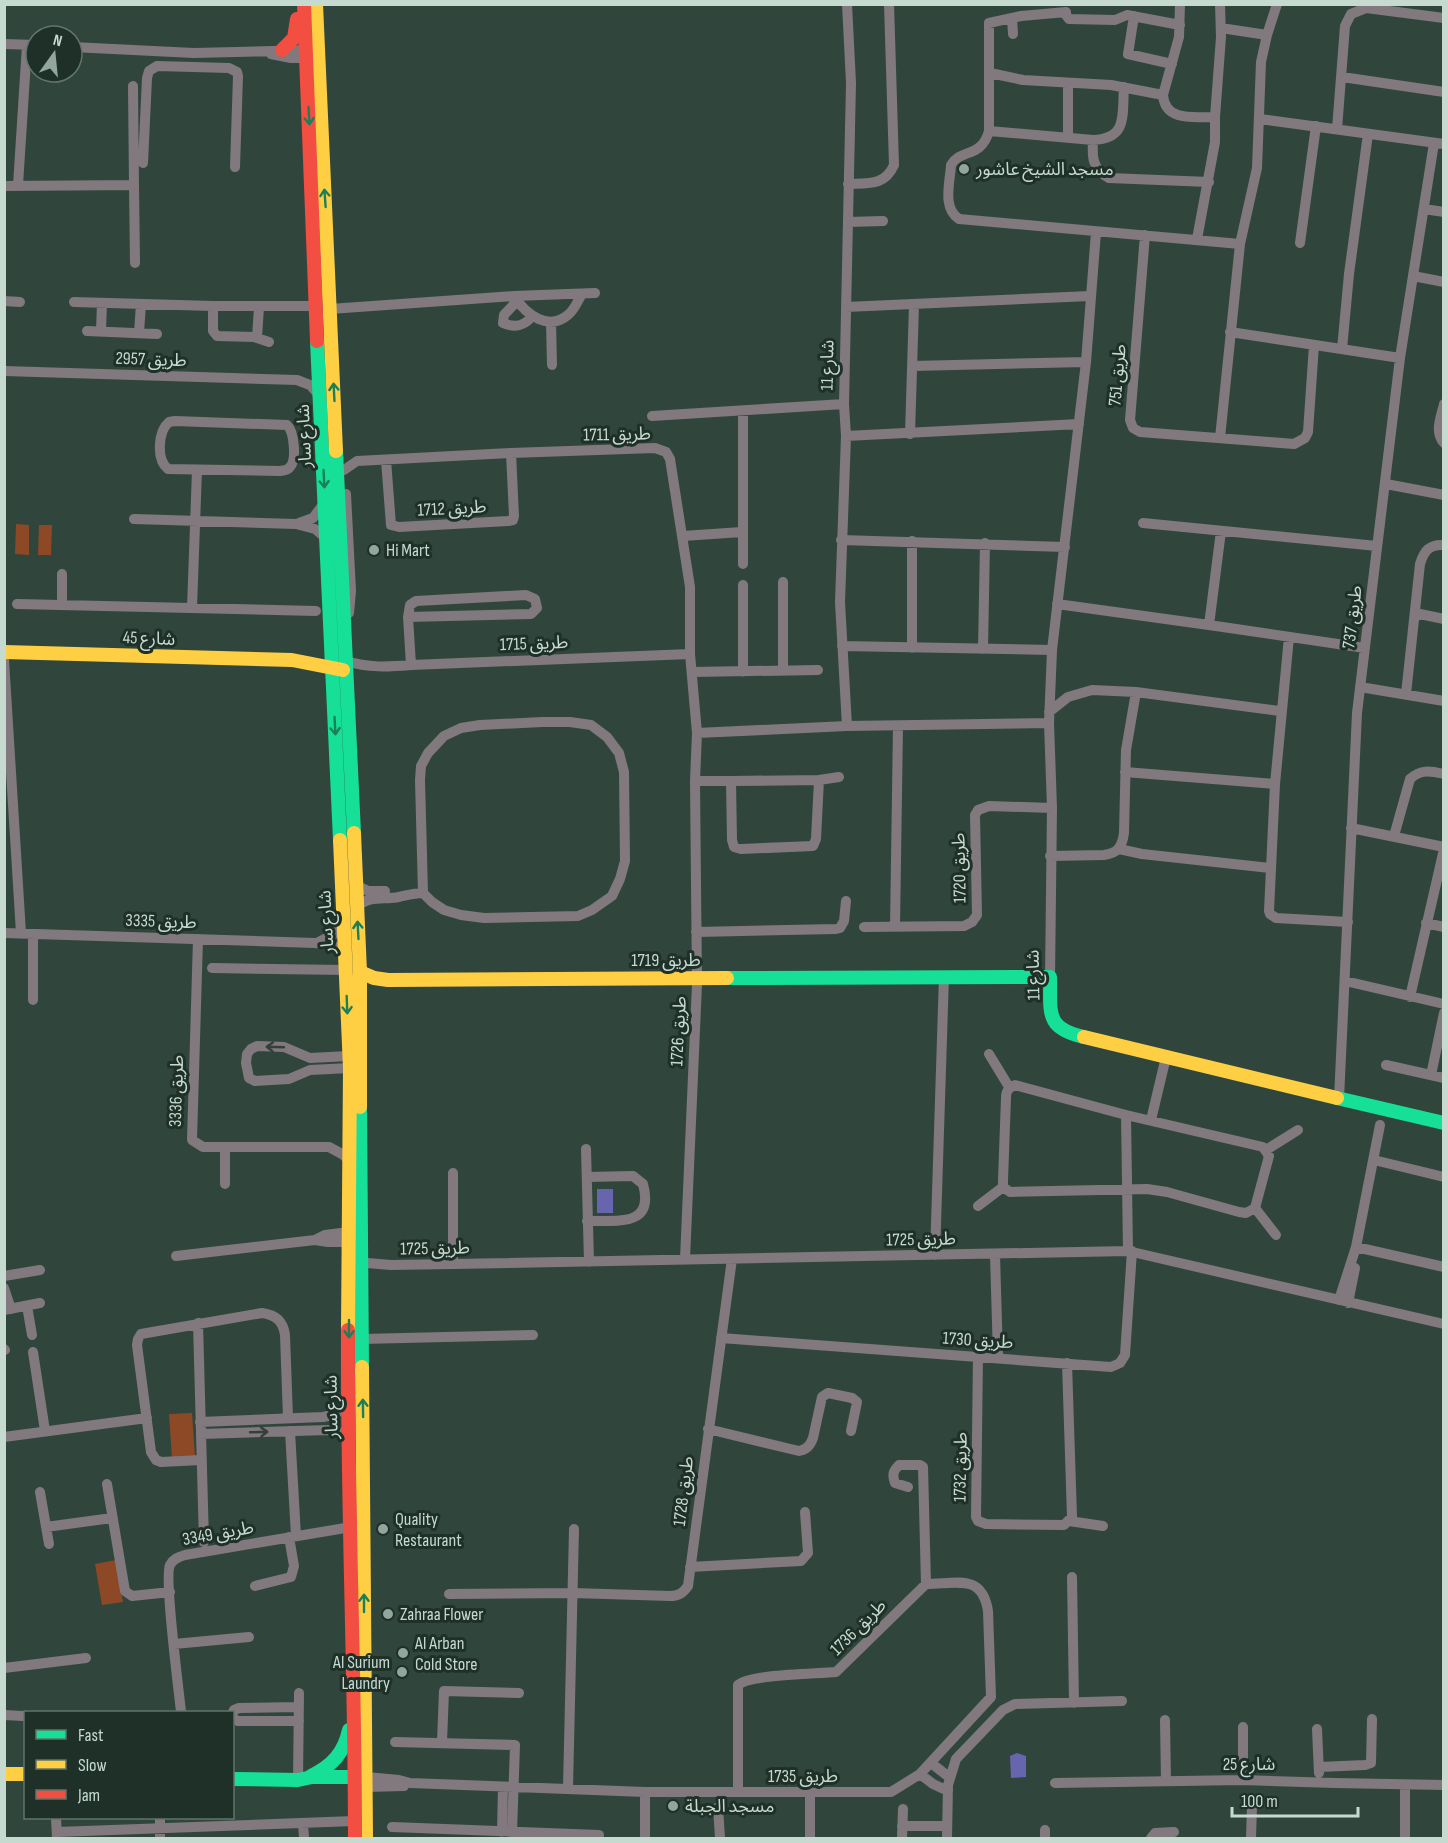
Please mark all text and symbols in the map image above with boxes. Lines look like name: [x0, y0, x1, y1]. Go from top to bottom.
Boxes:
north arrow: [24, 24, 84, 84]
text: N: [51, 31, 64, 51]
one-way arrow: [303, 106, 314, 126]
place label: مسجد الشيخ عاشور: [975, 159, 1114, 182]
marker: مسجد الشيخ عاشور: [957, 162, 971, 176]
one-way arrow: [319, 188, 330, 208]
street label: شارع 11: [817, 340, 841, 391]
street label: طريق 751: [1104, 343, 1131, 407]
street label: طريق 2957: [115, 348, 187, 371]
one-way arrow: [329, 383, 340, 403]
street label: شارع سار: [293, 404, 319, 469]
street label: طريق 1711: [583, 423, 651, 446]
one-way arrow: [318, 468, 329, 488]
street label: طريق 1712: [417, 496, 487, 521]
place label: Hi Mart: [386, 540, 430, 561]
marker: Hi Mart: [367, 543, 381, 557]
street label: طريق 737: [1338, 584, 1367, 650]
street label: شارع 45: [122, 627, 176, 653]
street label: طريق 1715: [499, 632, 569, 655]
one-way arrow: [330, 716, 341, 736]
street label: طريق 1720: [948, 833, 971, 903]
street label: شارع سار: [314, 889, 342, 955]
street label: طريق 3335: [125, 910, 197, 933]
one-way arrow: [352, 921, 363, 941]
street label: شارع 11: [1023, 949, 1047, 1000]
street label: طريق 1719: [631, 950, 701, 971]
one-way arrow: [342, 994, 353, 1014]
street label: طريق 1726: [666, 995, 691, 1067]
one-way arrow: [265, 1041, 285, 1053]
street label: طريق 3336: [165, 1055, 188, 1127]
street label: طريق 1725: [886, 1228, 956, 1251]
street label: طريق 1725: [400, 1237, 470, 1260]
one-way arrow: [343, 1319, 355, 1339]
street label: طريق 1730: [942, 1328, 1014, 1353]
street label: شارع سار: [320, 1375, 346, 1440]
one-way arrow: [357, 1398, 368, 1418]
one-way arrow: [249, 1426, 269, 1438]
street label: طريق 1732: [949, 1432, 972, 1502]
street label: طريق 1728: [669, 1455, 698, 1527]
place label: Quality Restaurant: [395, 1509, 462, 1551]
street label: طريق 3349: [181, 1517, 255, 1550]
marker: Quality Restaurant: [376, 1522, 390, 1536]
one-way arrow: [358, 1593, 370, 1613]
street label: طريق 1736: [826, 1595, 891, 1660]
place label: Zahraa Flower: [400, 1604, 484, 1625]
marker: Zahraa Flower: [381, 1607, 395, 1621]
place label: Al Arban Cold Store: [414, 1633, 477, 1675]
marker: Al Arban Cold Store: [396, 1646, 410, 1660]
place label: Al Surium Laundry: [332, 1652, 390, 1694]
marker: Al Surium Laundry: [395, 1665, 409, 1679]
legend: [24, 1711, 234, 1819]
text: Fast: [78, 1725, 104, 1746]
street label: شارع 25: [1223, 1754, 1275, 1778]
text: Slow: [78, 1755, 107, 1776]
street label: طريق 1735: [768, 1766, 838, 1787]
scale bar: [1232, 1780, 1358, 1818]
text: Jam: [77, 1785, 100, 1806]
text: 100 m: [1241, 1791, 1278, 1812]
place label: مسجد الجبلة: [685, 1796, 774, 1817]
marker: مسجد الجبلة: [666, 1799, 680, 1813]

